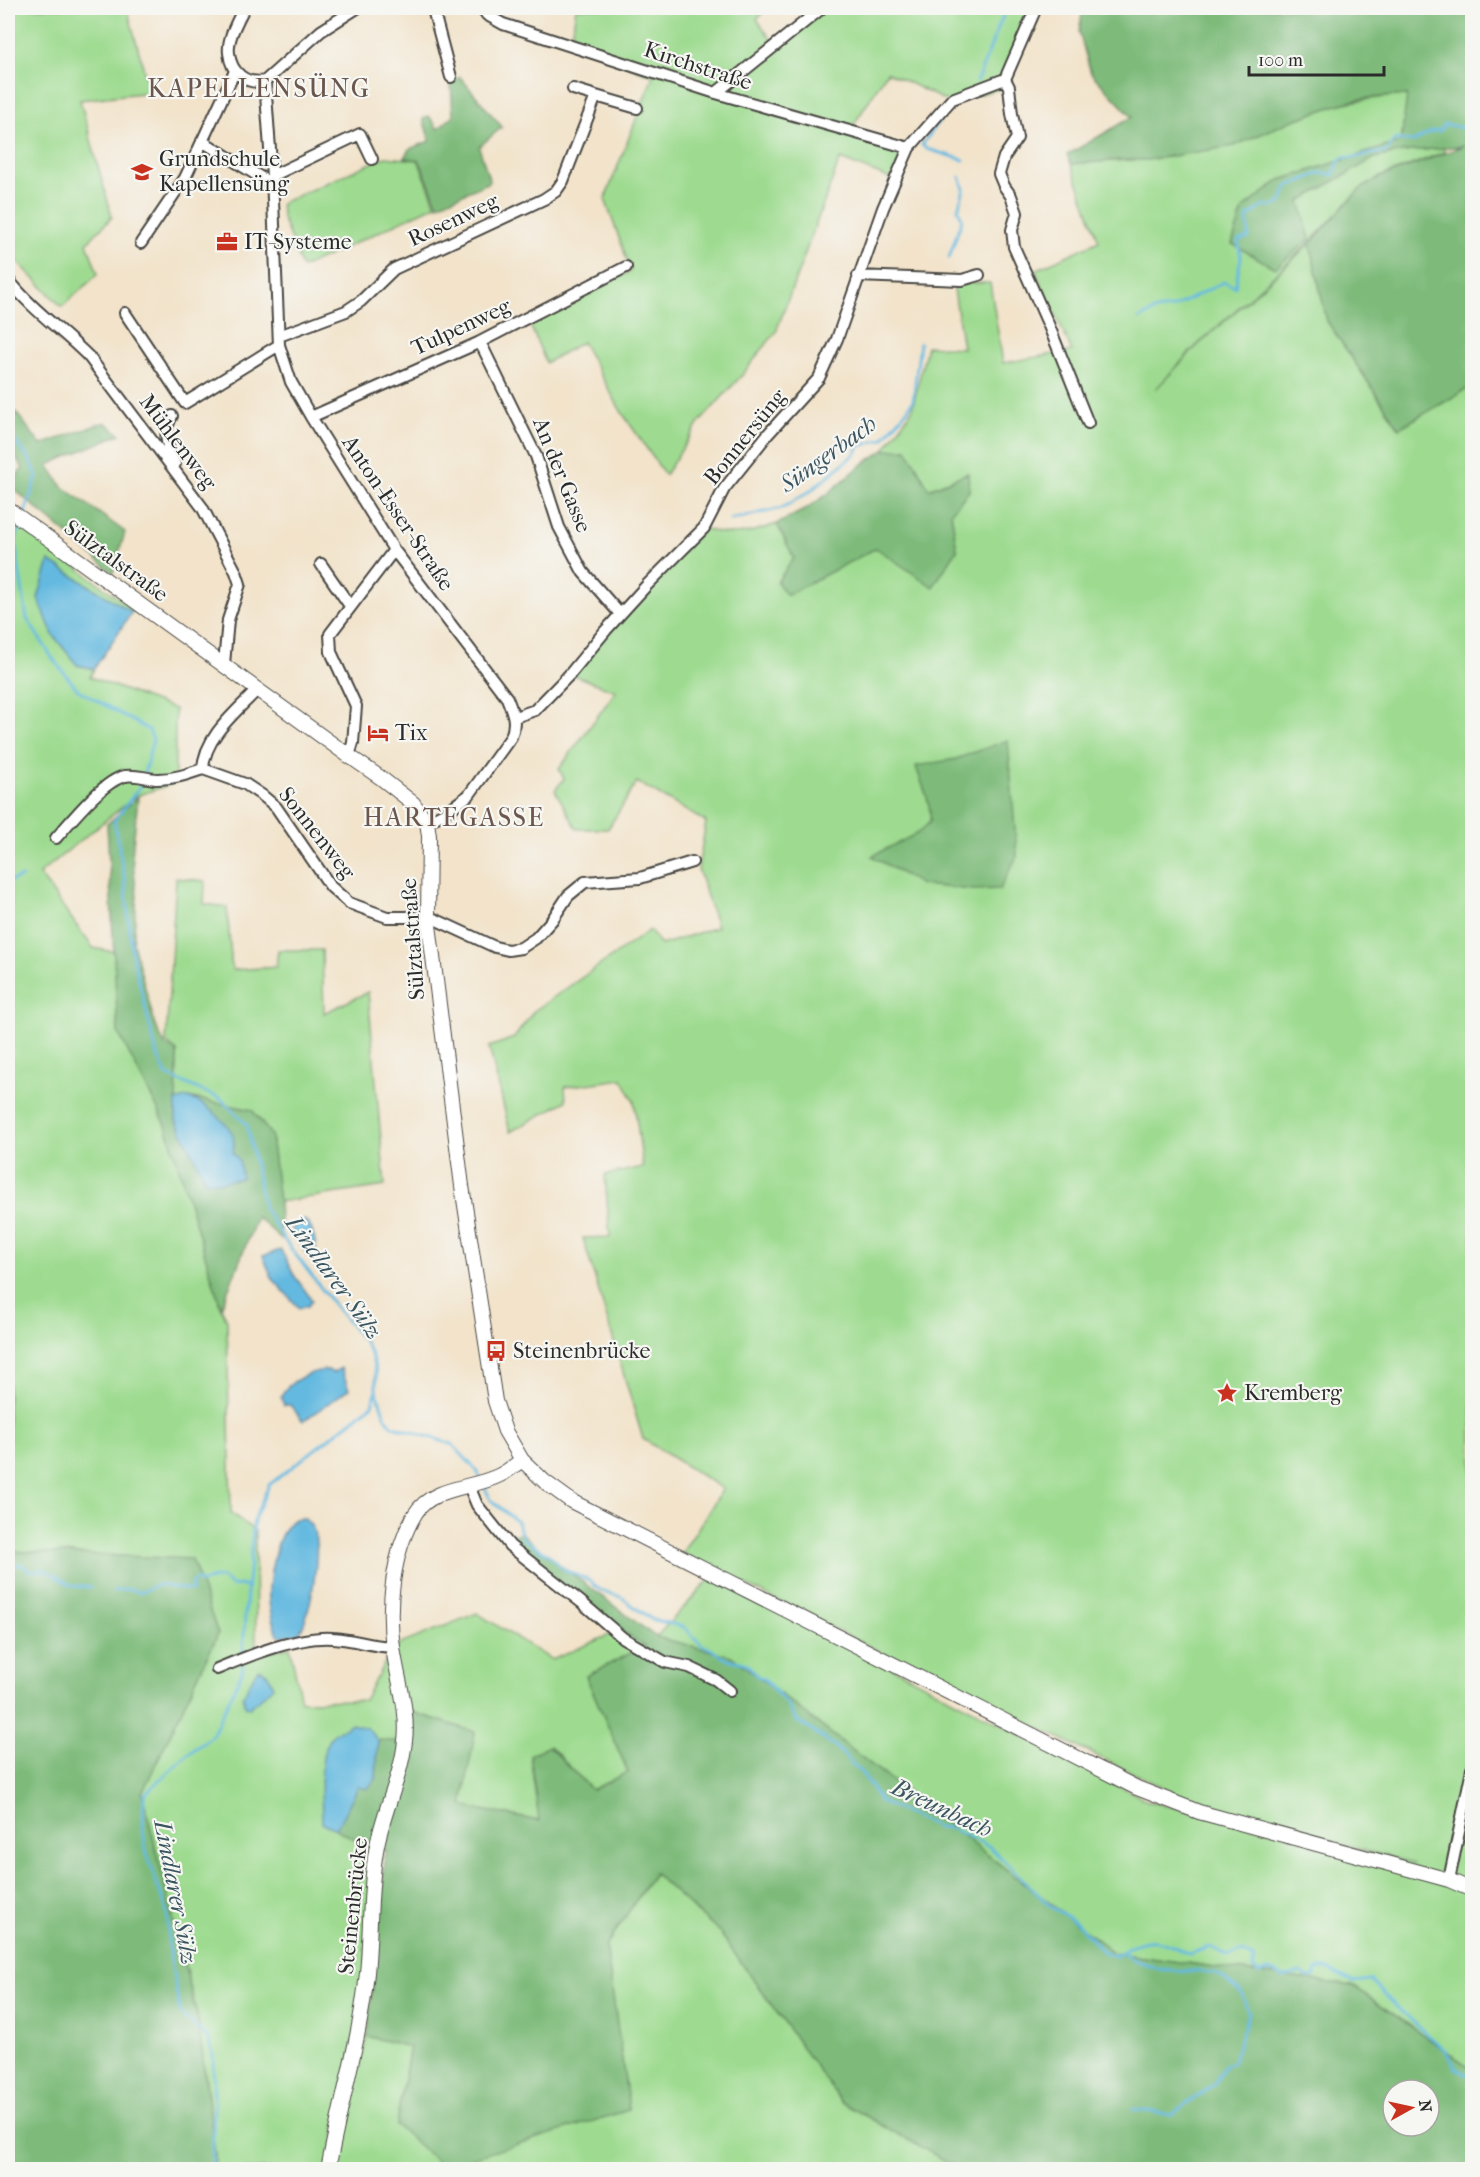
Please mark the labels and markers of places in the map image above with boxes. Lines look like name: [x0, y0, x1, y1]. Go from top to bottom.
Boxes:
place label: Grundschule Kapellensüng: [159, 146, 289, 197]
school or university icon: Grundschule Kapellensüng: [130, 160, 154, 184]
place label: IT-Systeme: [244, 229, 352, 255]
office icon: IT-Systeme: [215, 230, 239, 254]
place label: Tix: [395, 720, 428, 746]
hotel icon: Tix: [366, 721, 390, 745]
place label: Steinenbrücke: [513, 1338, 651, 1364]
bus stop icon: Steinenbrücke: [484, 1339, 508, 1363]
place label: Kremberg: [1244, 1380, 1342, 1406]
place icon: Kremberg: [1215, 1381, 1239, 1405]

